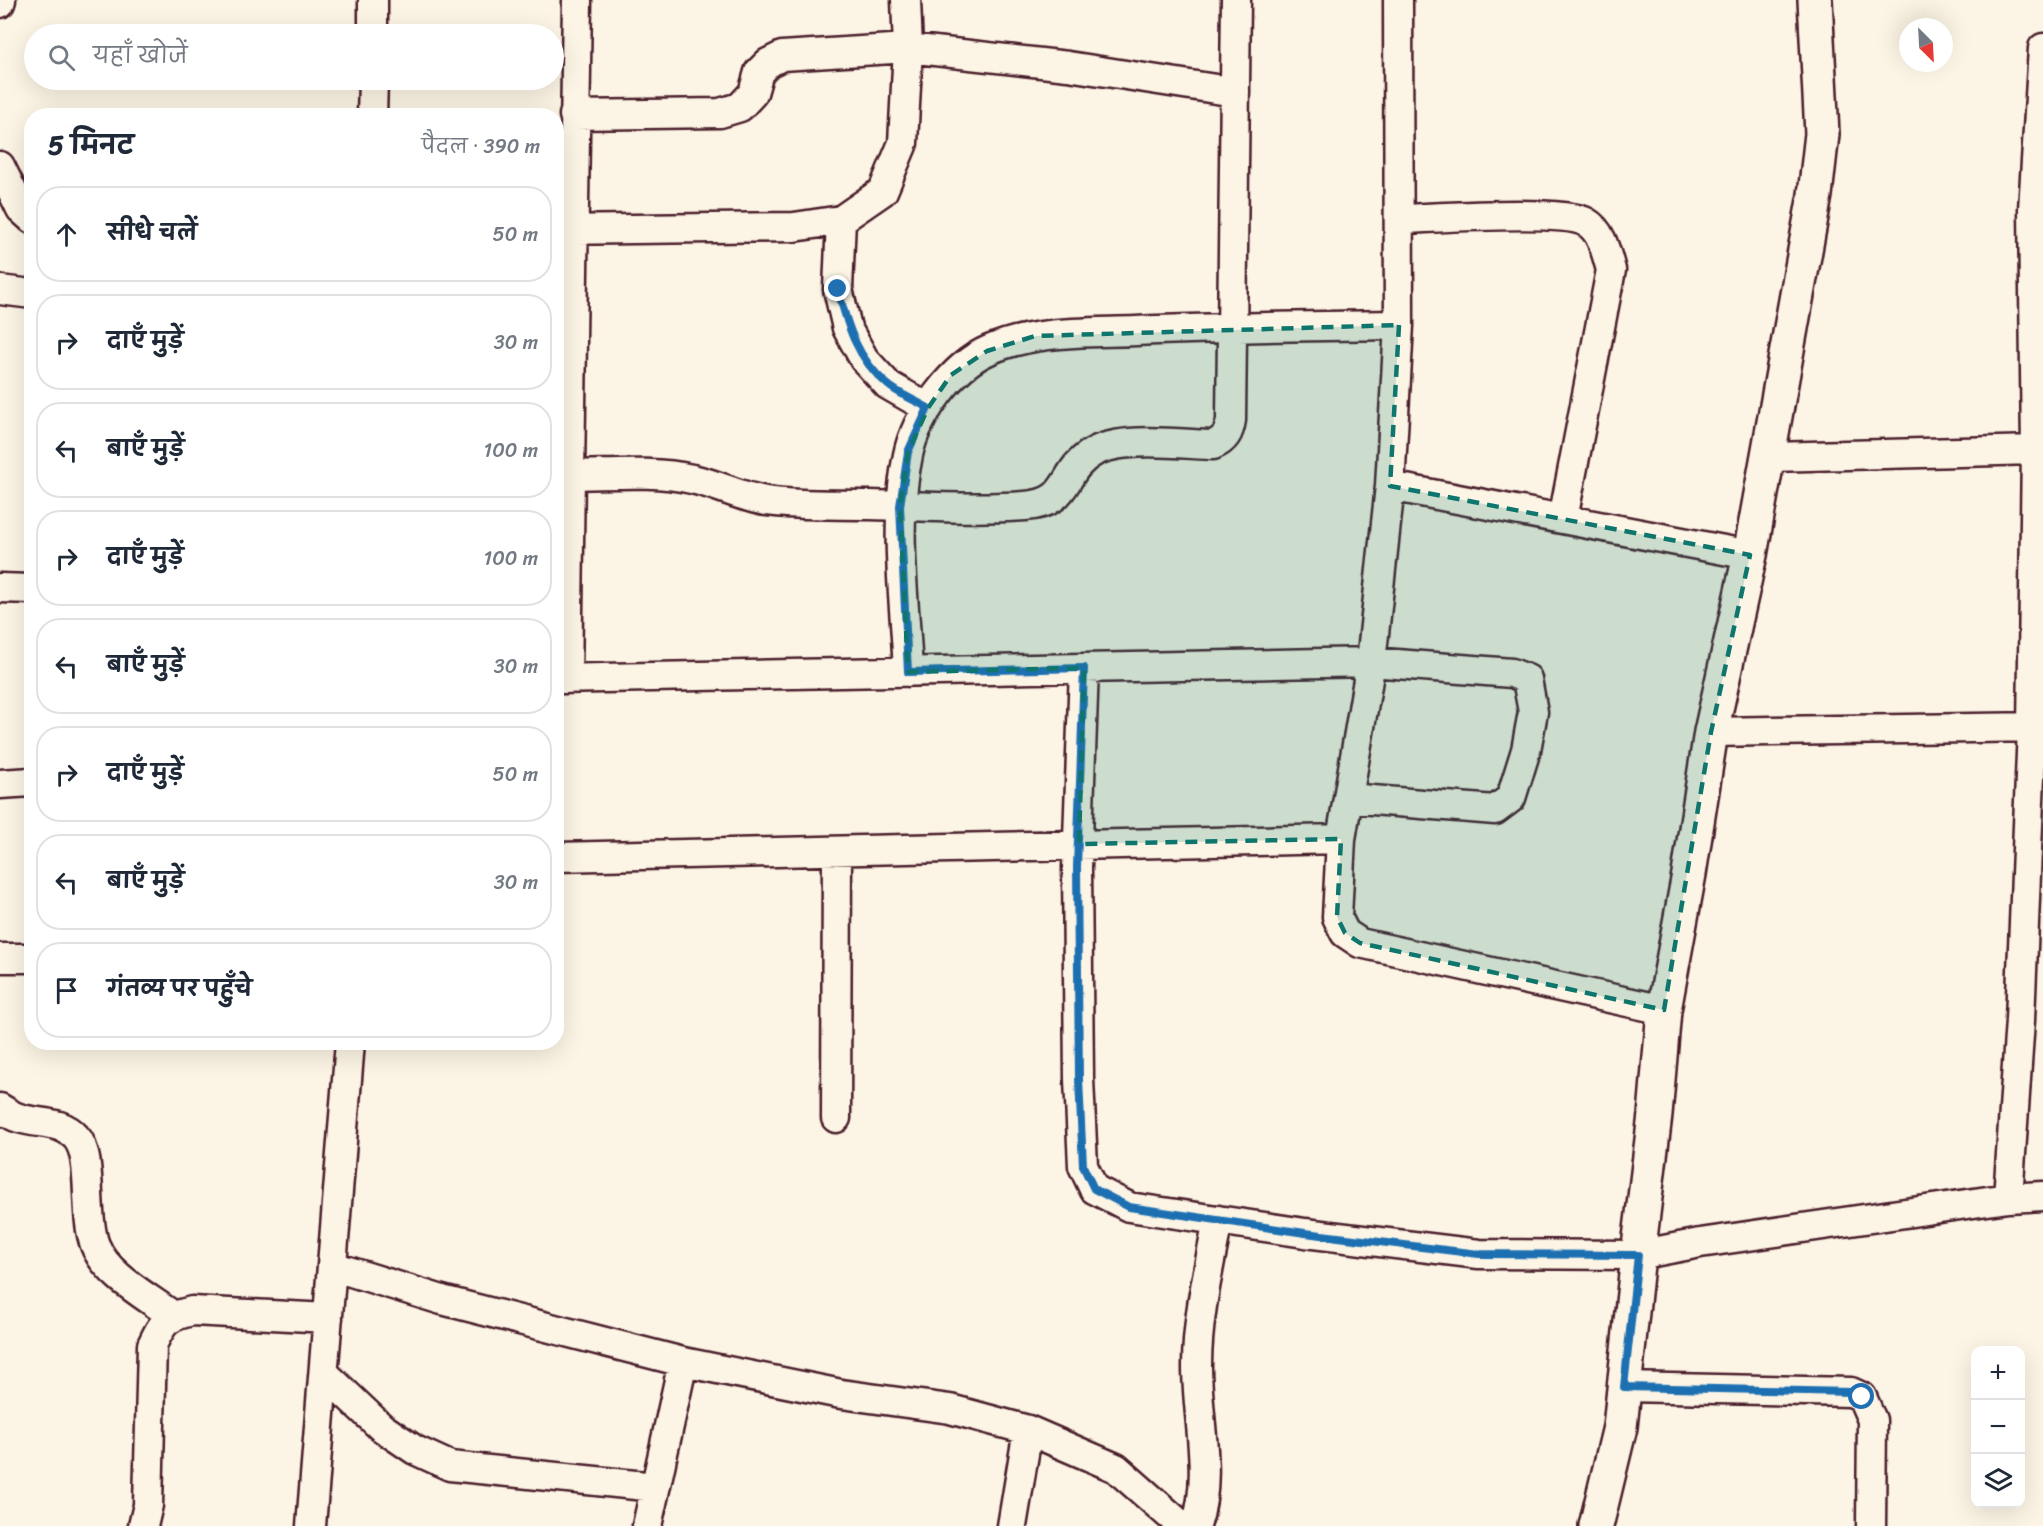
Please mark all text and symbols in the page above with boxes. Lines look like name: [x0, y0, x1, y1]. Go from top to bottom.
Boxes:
north arrow: [1899, 18, 1953, 72]
search box: [24, 24, 564, 90]
text: यहाँ खोजें: [93, 36, 188, 75]
icon: search: [45, 41, 78, 74]
text: 5 मिनट: [48, 122, 134, 168]
text: पैदल · 390 m: [422, 129, 540, 164]
text: सीधे चलें: [107, 213, 197, 252]
text: 50 m: [493, 217, 538, 252]
icon: ahead: [50, 218, 83, 251]
route end: [824, 275, 850, 301]
text: दाएँ मुड़ें: [107, 321, 184, 360]
text: 30 m: [494, 325, 538, 360]
icon: right: [50, 326, 83, 359]
text: बाएँ मुड़ें: [107, 429, 184, 468]
text: 100 m: [484, 433, 538, 468]
icon: left: [50, 434, 83, 467]
text: दाएँ मुड़ें: [107, 537, 184, 576]
text: 100 m: [484, 541, 538, 576]
icon: right: [50, 542, 83, 575]
text: बाएँ मुड़ें: [107, 645, 184, 684]
text: 30 m: [494, 649, 538, 684]
icon: left: [50, 650, 83, 683]
text: दाएँ मुड़ें: [107, 753, 184, 792]
text: 50 m: [493, 757, 538, 792]
icon: right: [50, 758, 83, 791]
text: बाएँ मुड़ें: [107, 861, 184, 900]
text: 30 m: [494, 865, 538, 900]
icon: left: [50, 866, 83, 899]
text: गंतव्य पर पहुँचे: [107, 969, 252, 1008]
icon: arrive: [50, 974, 83, 1007]
map controls: [1971, 1346, 2025, 1508]
button: +: [1971, 1346, 2025, 1400]
route start: [1848, 1383, 1874, 1409]
button: −: [1971, 1400, 2025, 1454]
button: layers: [1971, 1454, 2025, 1508]

